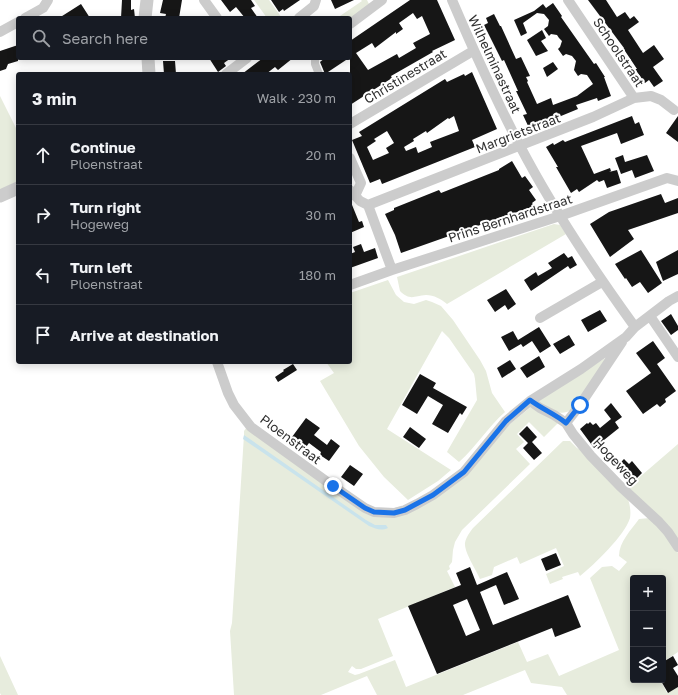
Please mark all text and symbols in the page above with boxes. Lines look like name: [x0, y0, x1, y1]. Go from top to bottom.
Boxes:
street label: Wilhelminastraat: [465, 12, 525, 116]
street label: Schoolstraat: [590, 14, 648, 90]
search box: [16, 16, 352, 60]
icon: search: [30, 27, 52, 49]
text: Search here: [62, 29, 148, 47]
street label: Christinestraat: [361, 45, 449, 107]
text: 3 min: [32, 88, 76, 109]
text: Walk · 230 m: [257, 90, 336, 106]
street label: Margrietstraat: [473, 109, 563, 157]
text: Continue: [70, 138, 136, 156]
icon: ahead: [32, 144, 54, 166]
text: 20 m: [306, 147, 336, 163]
text: Ploenstraat: [70, 156, 143, 172]
street label: Prins Bernhardstraat: [446, 190, 574, 246]
text: Turn right: [70, 198, 141, 216]
icon: right: [32, 204, 54, 226]
text: 30 m: [306, 207, 336, 223]
text: Hogeweg: [70, 216, 129, 232]
text: Turn left: [70, 258, 132, 276]
icon: left: [32, 264, 54, 286]
text: 180 m: [299, 267, 336, 283]
text: Ploenstraat: [70, 276, 143, 292]
icon: arrive: [32, 324, 54, 346]
text: Arrive at destination: [70, 326, 219, 344]
route start: [571, 396, 589, 414]
street label: Ploenstraat: [257, 411, 325, 467]
street label: Hogeweg: [590, 434, 642, 488]
route end: [324, 477, 342, 495]
map controls: [630, 575, 666, 683]
button: +: [630, 575, 666, 611]
button: −: [630, 611, 666, 647]
button: layers: [630, 647, 666, 683]

